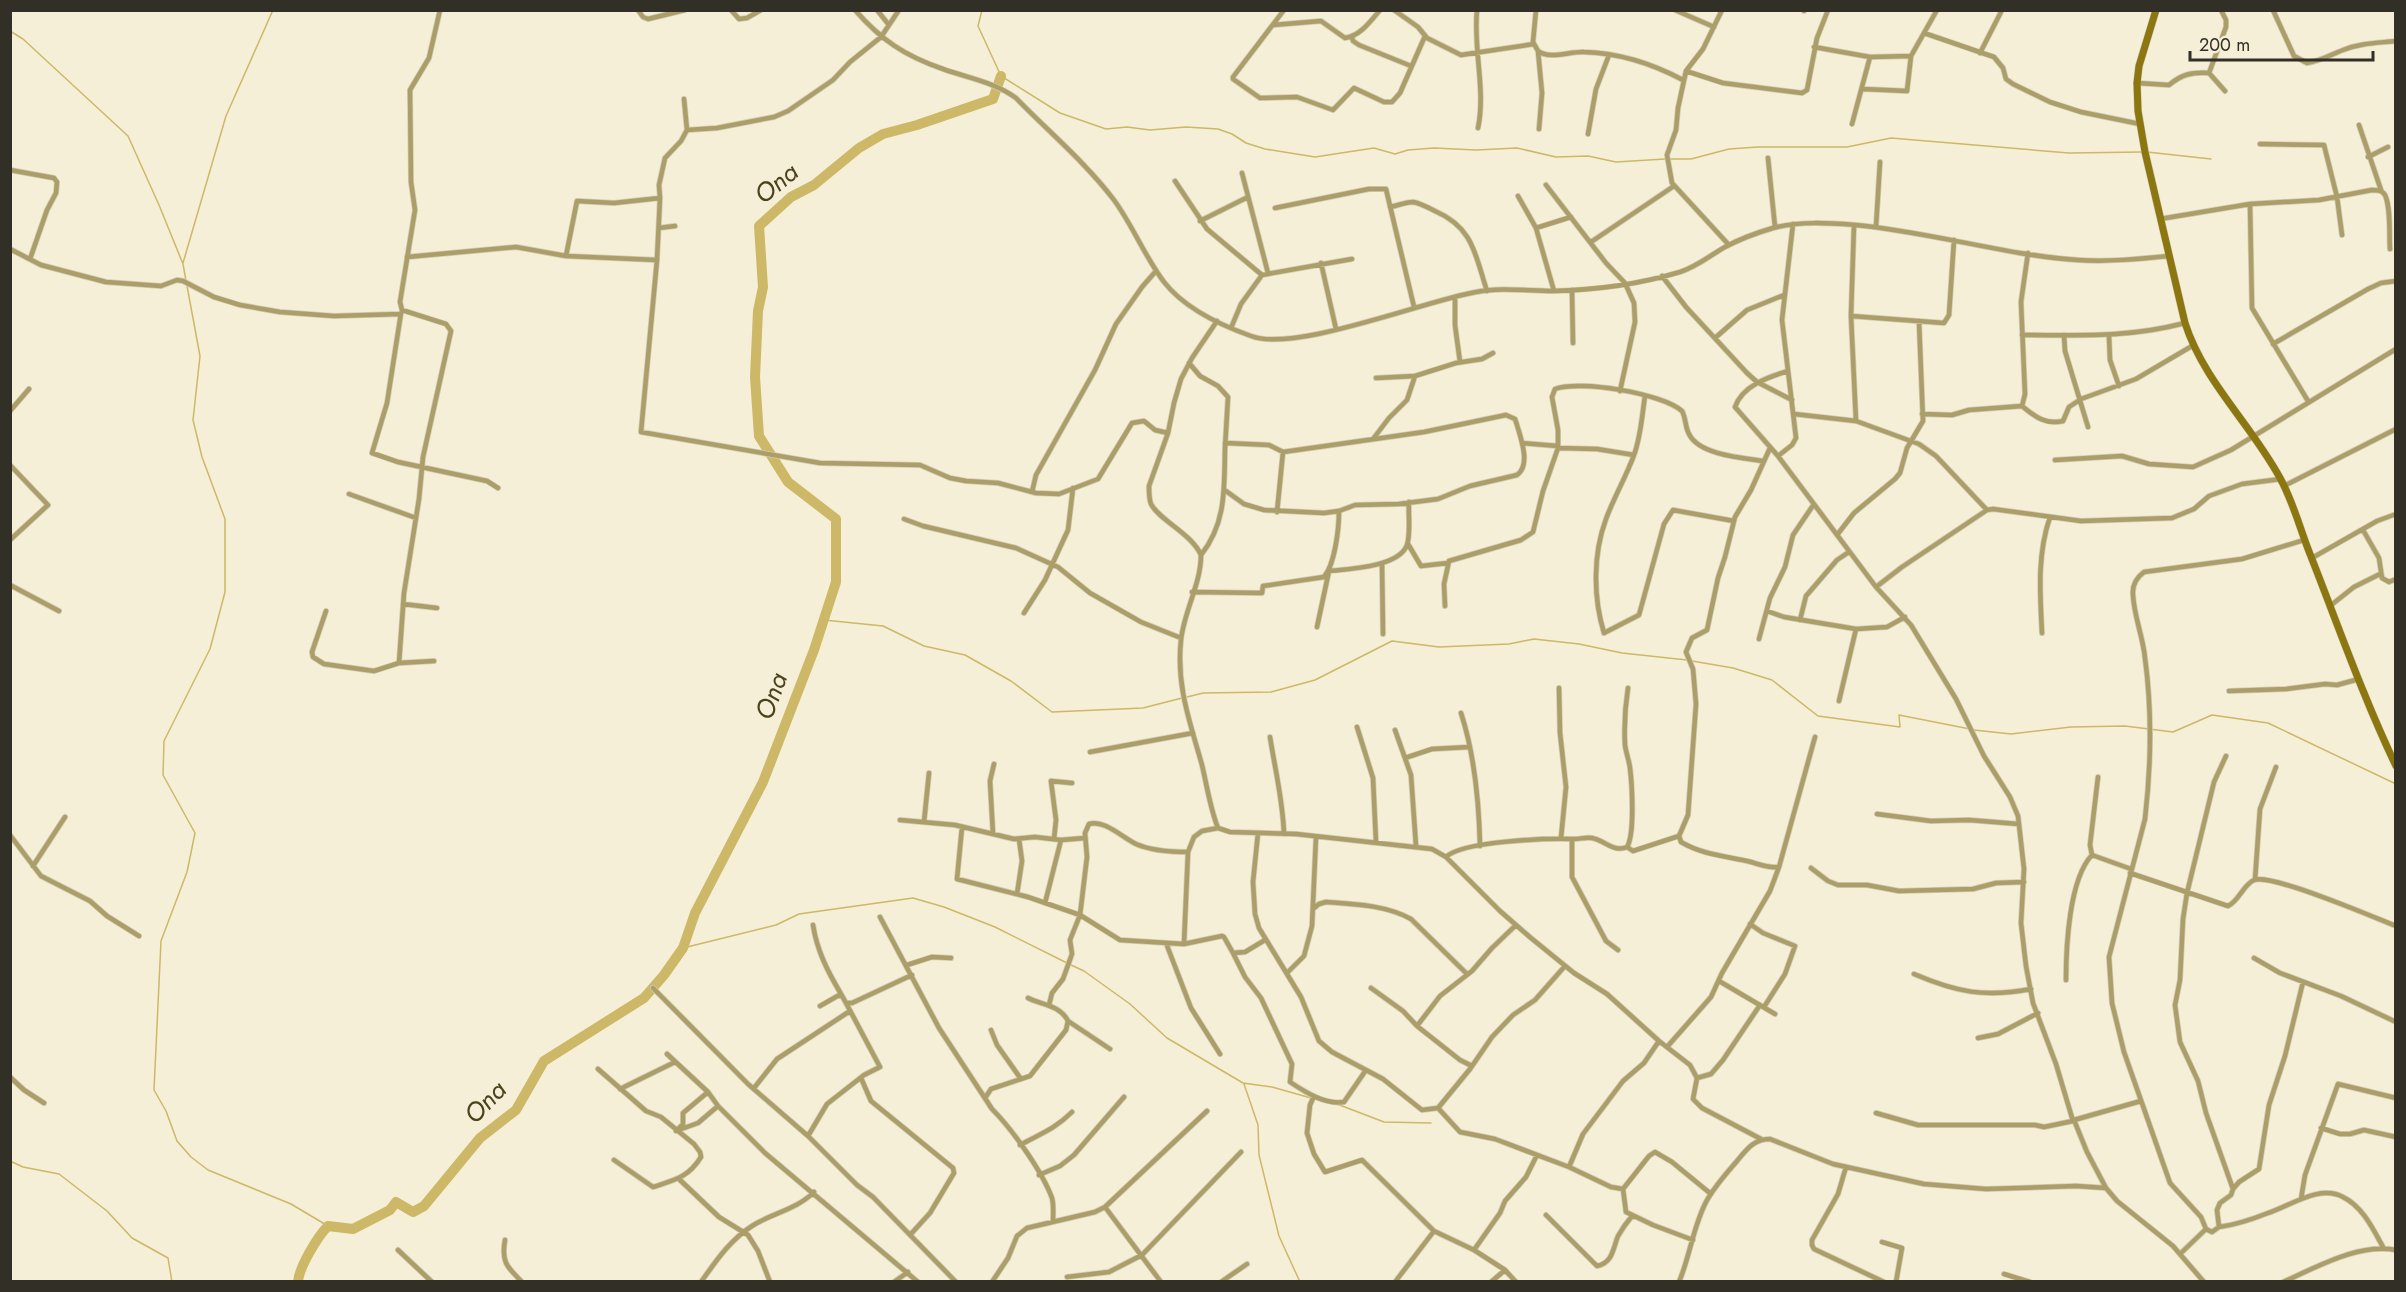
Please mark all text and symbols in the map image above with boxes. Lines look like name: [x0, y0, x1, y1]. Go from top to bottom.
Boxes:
scale bar: [2190, 24, 2373, 62]
text: 200 m: [2199, 32, 2250, 58]
water label: Ona: [746, 153, 807, 213]
water label: Ona: [745, 667, 797, 725]
water label: Ona: [455, 1071, 516, 1132]

